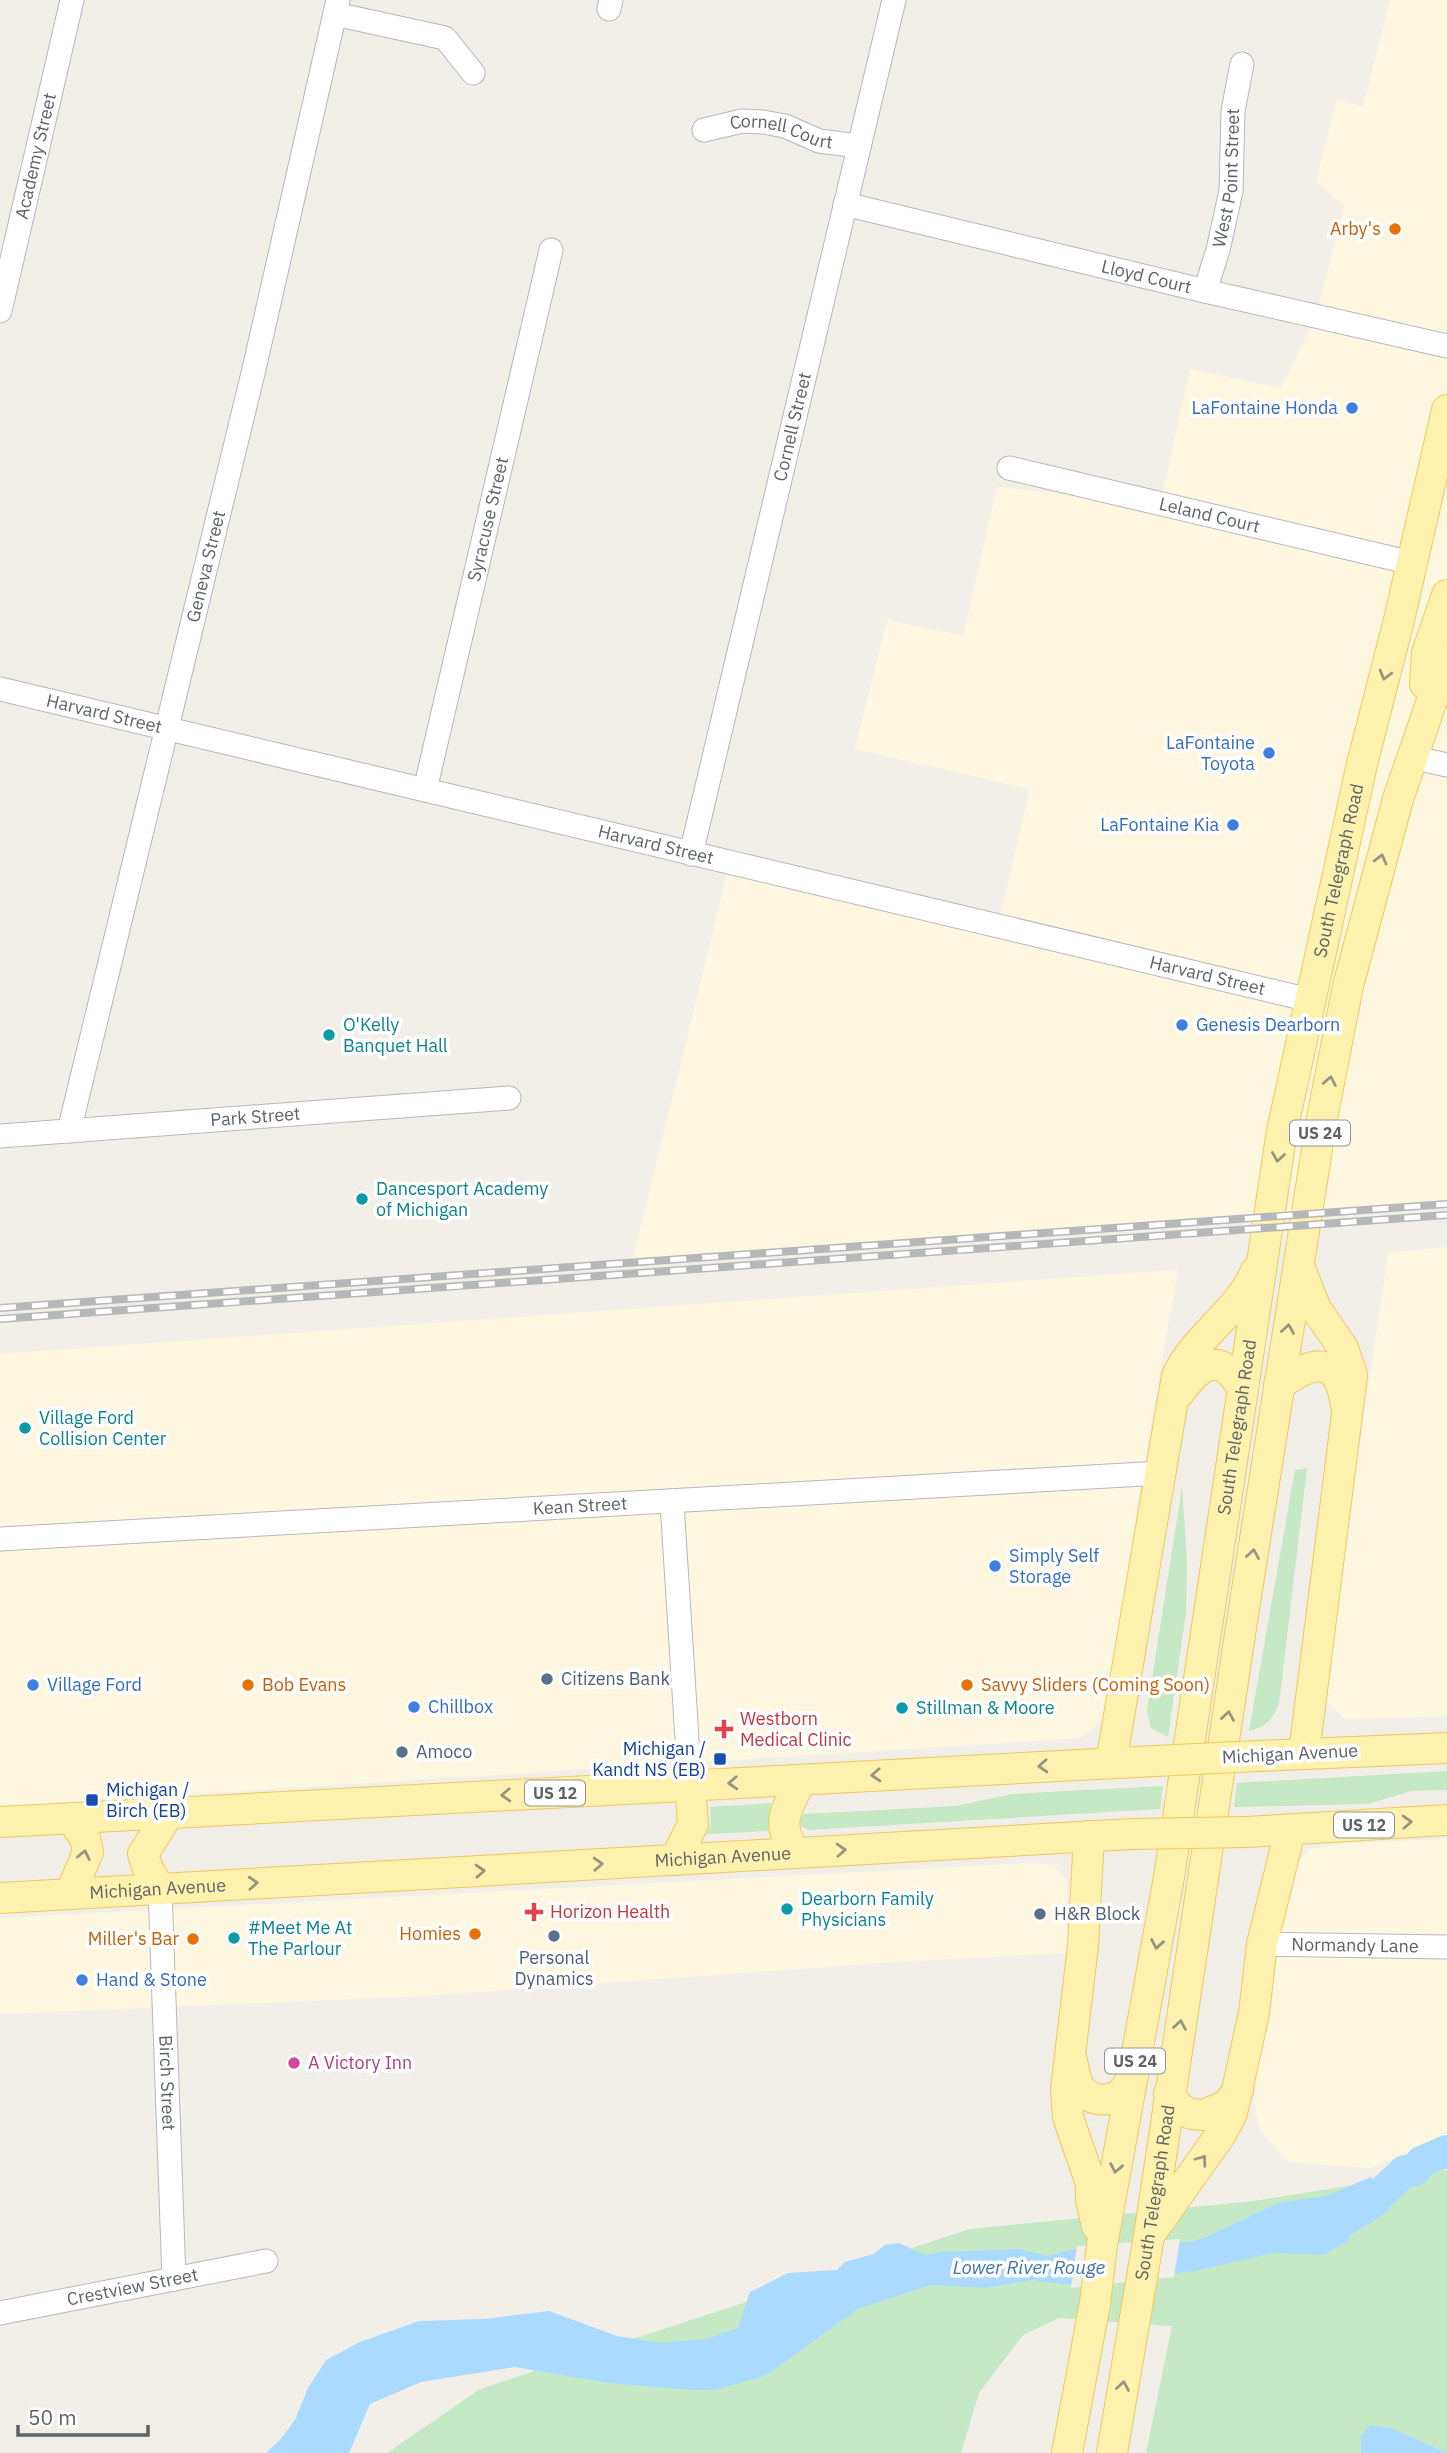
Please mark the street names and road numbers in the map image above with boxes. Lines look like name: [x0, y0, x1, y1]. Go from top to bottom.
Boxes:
street label: Academy Street: [10, 91, 61, 221]
street label: West Point Street: [1207, 108, 1244, 250]
street label: Cornell Court: [727, 109, 834, 154]
street label: Lloyd Court: [1099, 254, 1194, 298]
street label: Cornell Street: [768, 370, 816, 484]
street label: Syracuse Street: [462, 455, 513, 584]
street label: Leland Court: [1157, 492, 1262, 538]
street label: Geneva Street: [181, 508, 230, 625]
street label: Harvard Street: [44, 688, 164, 738]
street label: South Telegraph Road: [1308, 781, 1368, 960]
street label: Harvard Street: [596, 819, 716, 869]
street label: Harvard Street: [1147, 950, 1268, 1000]
street label: Park Street: [209, 1102, 301, 1131]
road number: US 24: [1290, 1120, 1350, 1146]
street label: South Telegraph Road: [1212, 1338, 1261, 1517]
street label: Kean Street: [532, 1491, 628, 1520]
street label: Michigan Avenue: [1221, 1738, 1359, 1769]
road number: US 12: [525, 1781, 585, 1806]
road number: US 12: [1334, 1812, 1394, 1838]
street label: Michigan Avenue: [654, 1841, 792, 1872]
street label: Michigan Avenue: [89, 1873, 227, 1904]
street label: Normandy Lane: [1291, 1932, 1419, 1958]
street label: Birch Street: [154, 2035, 181, 2131]
road number: US 24: [1105, 2048, 1165, 2074]
street label: South Telegraph Road: [1130, 2103, 1180, 2282]
street label: Crestview Street: [65, 2263, 200, 2311]

